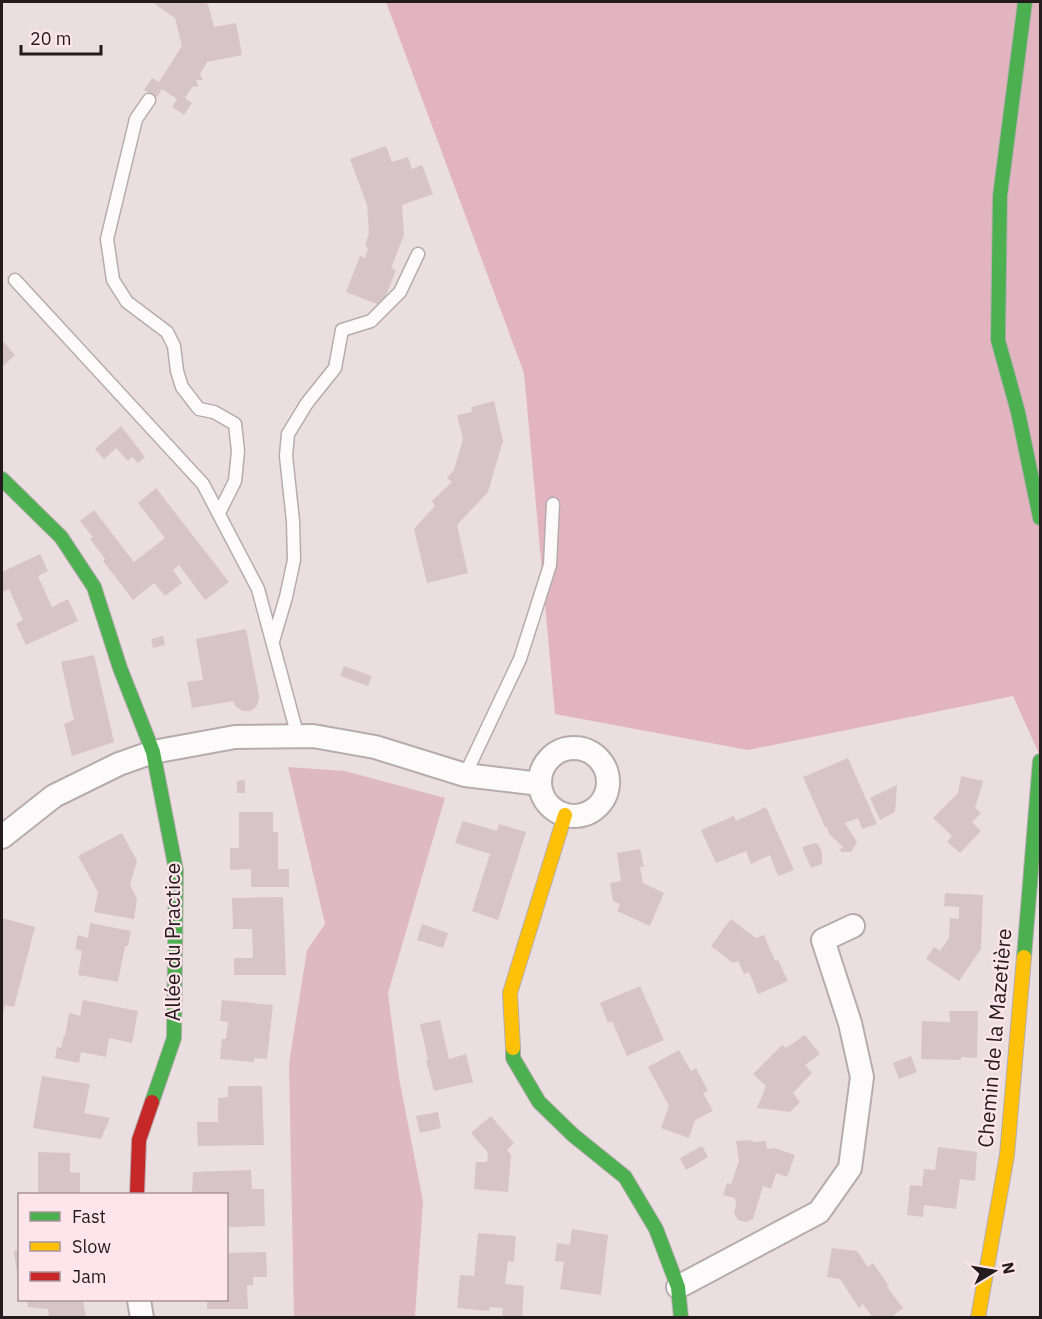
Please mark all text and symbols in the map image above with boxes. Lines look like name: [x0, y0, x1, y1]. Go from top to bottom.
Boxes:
scale bar: [21, 18, 100, 56]
text: 20 m: [30, 27, 72, 50]
street label: Allée du Practice: [158, 863, 186, 1021]
street label: Chemin de la Mazetière: [970, 927, 1018, 1149]
legend: [18, 1193, 228, 1301]
text: Fast: [72, 1205, 106, 1228]
text: Slow: [72, 1235, 111, 1258]
north arrow: [964, 1241, 1024, 1301]
text: N: [998, 1261, 1020, 1276]
text: Jam: [72, 1265, 107, 1288]

